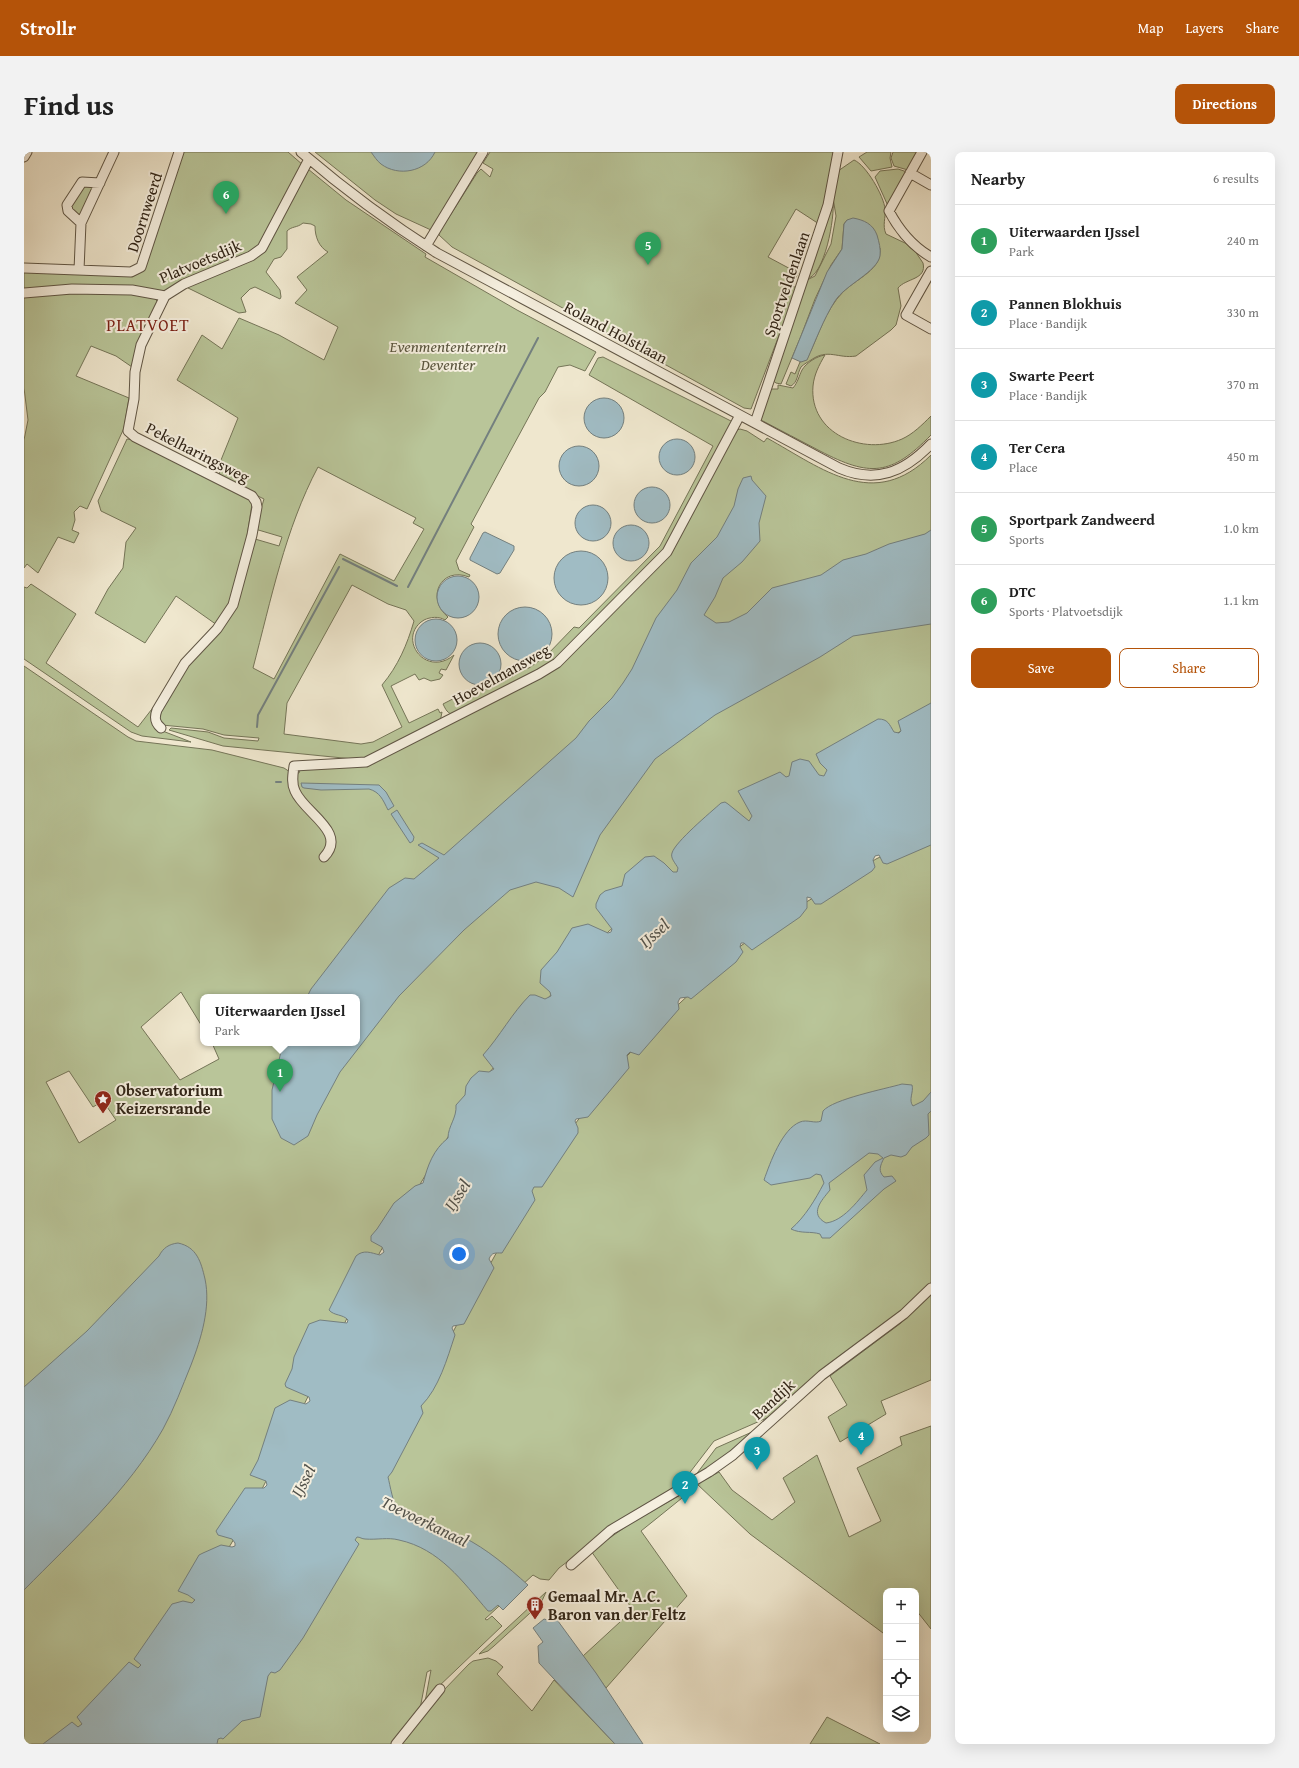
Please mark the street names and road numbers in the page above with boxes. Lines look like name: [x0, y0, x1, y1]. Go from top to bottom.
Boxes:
street label: Doornweerd: [120, 169, 168, 255]
street label: Sportveldenlaan: [757, 228, 815, 340]
street label: Platvoetsdijk: [155, 233, 246, 289]
street label: Roland Holstlaan: [560, 295, 672, 369]
street label: Pekelharingsweg: [142, 416, 254, 488]
street label: Hoevelmansweg: [448, 637, 554, 711]
street label: Bandijk: [746, 1372, 801, 1425]

